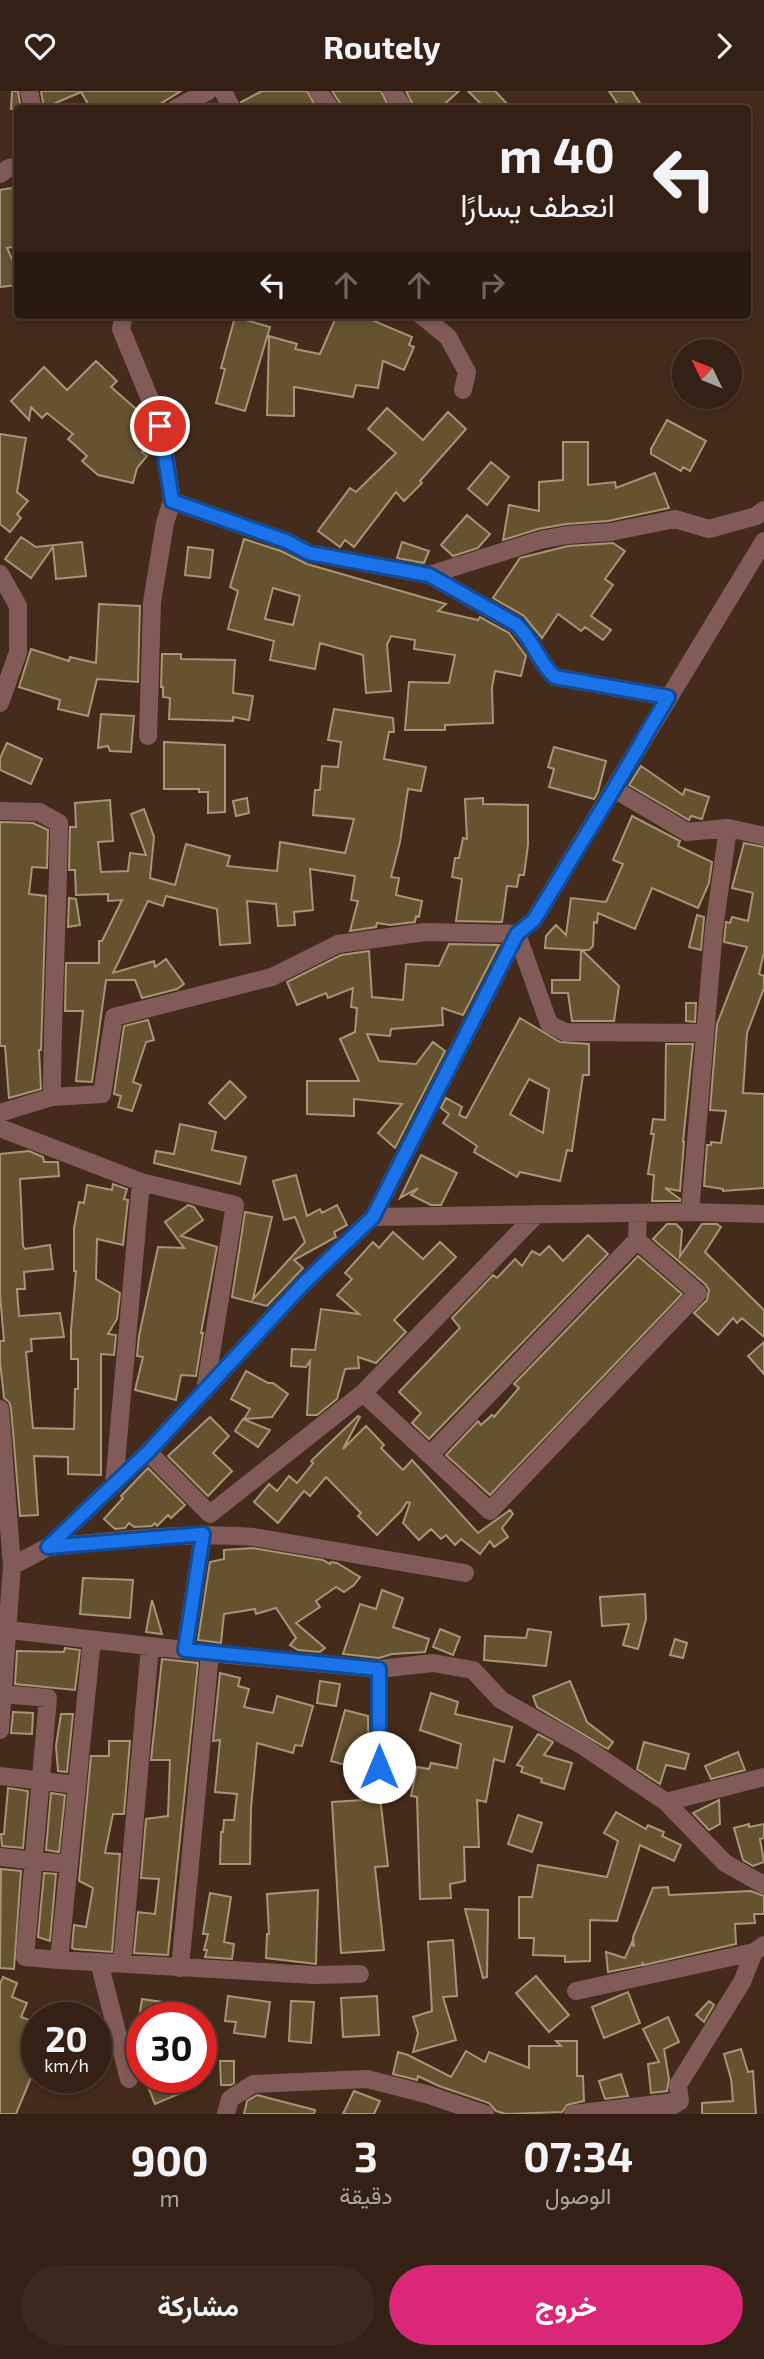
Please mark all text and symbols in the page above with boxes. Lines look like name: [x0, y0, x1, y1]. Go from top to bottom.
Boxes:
icon: heart: [21, 27, 59, 65]
text: Routely: [323, 27, 441, 65]
icon: forward: [705, 27, 743, 65]
text: 40 m: [499, 124, 615, 183]
icon: left: [639, 133, 730, 224]
text: انعطف يسارًا: [460, 185, 615, 223]
icon: left: [254, 266, 292, 304]
icon: ahead: [327, 266, 365, 304]
icon: ahead: [400, 266, 438, 304]
icon: right: [473, 266, 511, 304]
north arrow: [672, 339, 742, 409]
map controls: [672, 339, 742, 409]
pin: [130, 396, 190, 456]
icon: arrive: [141, 407, 179, 445]
position arrow: [342, 1730, 416, 1804]
speed limit sign: 30: [126, 2002, 217, 2093]
text: 20: [45, 2017, 88, 2059]
text: km/h: [44, 2054, 89, 2076]
text: 3: [354, 2130, 378, 2180]
text: 07:34: [523, 2130, 633, 2180]
text: 900: [131, 2134, 209, 2184]
text: دقيقة: [339, 2181, 393, 2209]
text: الوصول: [545, 2181, 611, 2209]
text: m: [160, 2184, 180, 2212]
button: مشاركة: [21, 2265, 375, 2345]
button: خروج: [389, 2265, 743, 2345]

